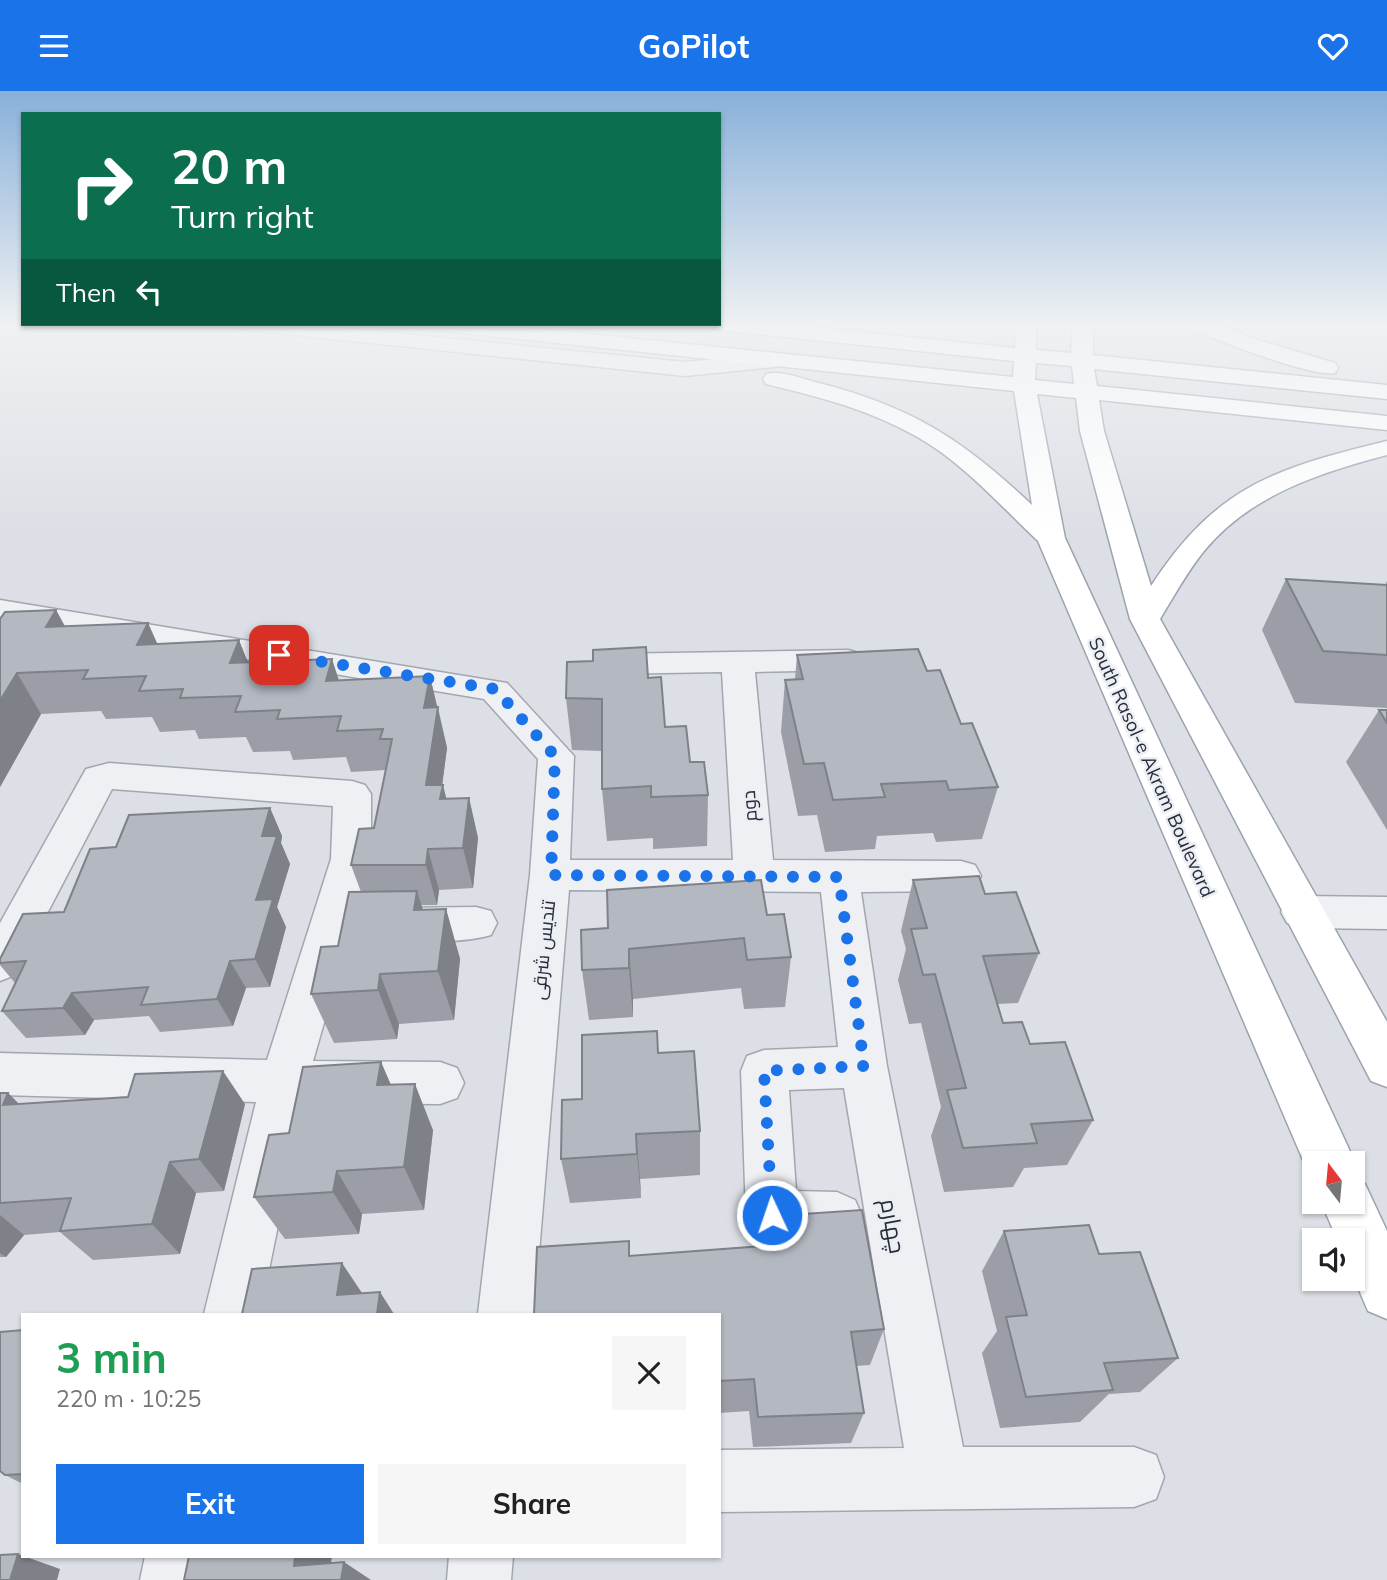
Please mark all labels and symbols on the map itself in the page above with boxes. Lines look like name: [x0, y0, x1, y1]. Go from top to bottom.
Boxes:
pin: [249, 625, 309, 685]
street label: South Rasol-e Akram Boulevard: [1084, 633, 1220, 901]
street label: دوم: [736, 789, 764, 823]
street label: تندیس شرقی: [526, 899, 560, 1001]
north arrow: [1302, 1151, 1365, 1215]
position arrow: [735, 1178, 809, 1252]
street label: چهارم: [872, 1196, 913, 1256]

